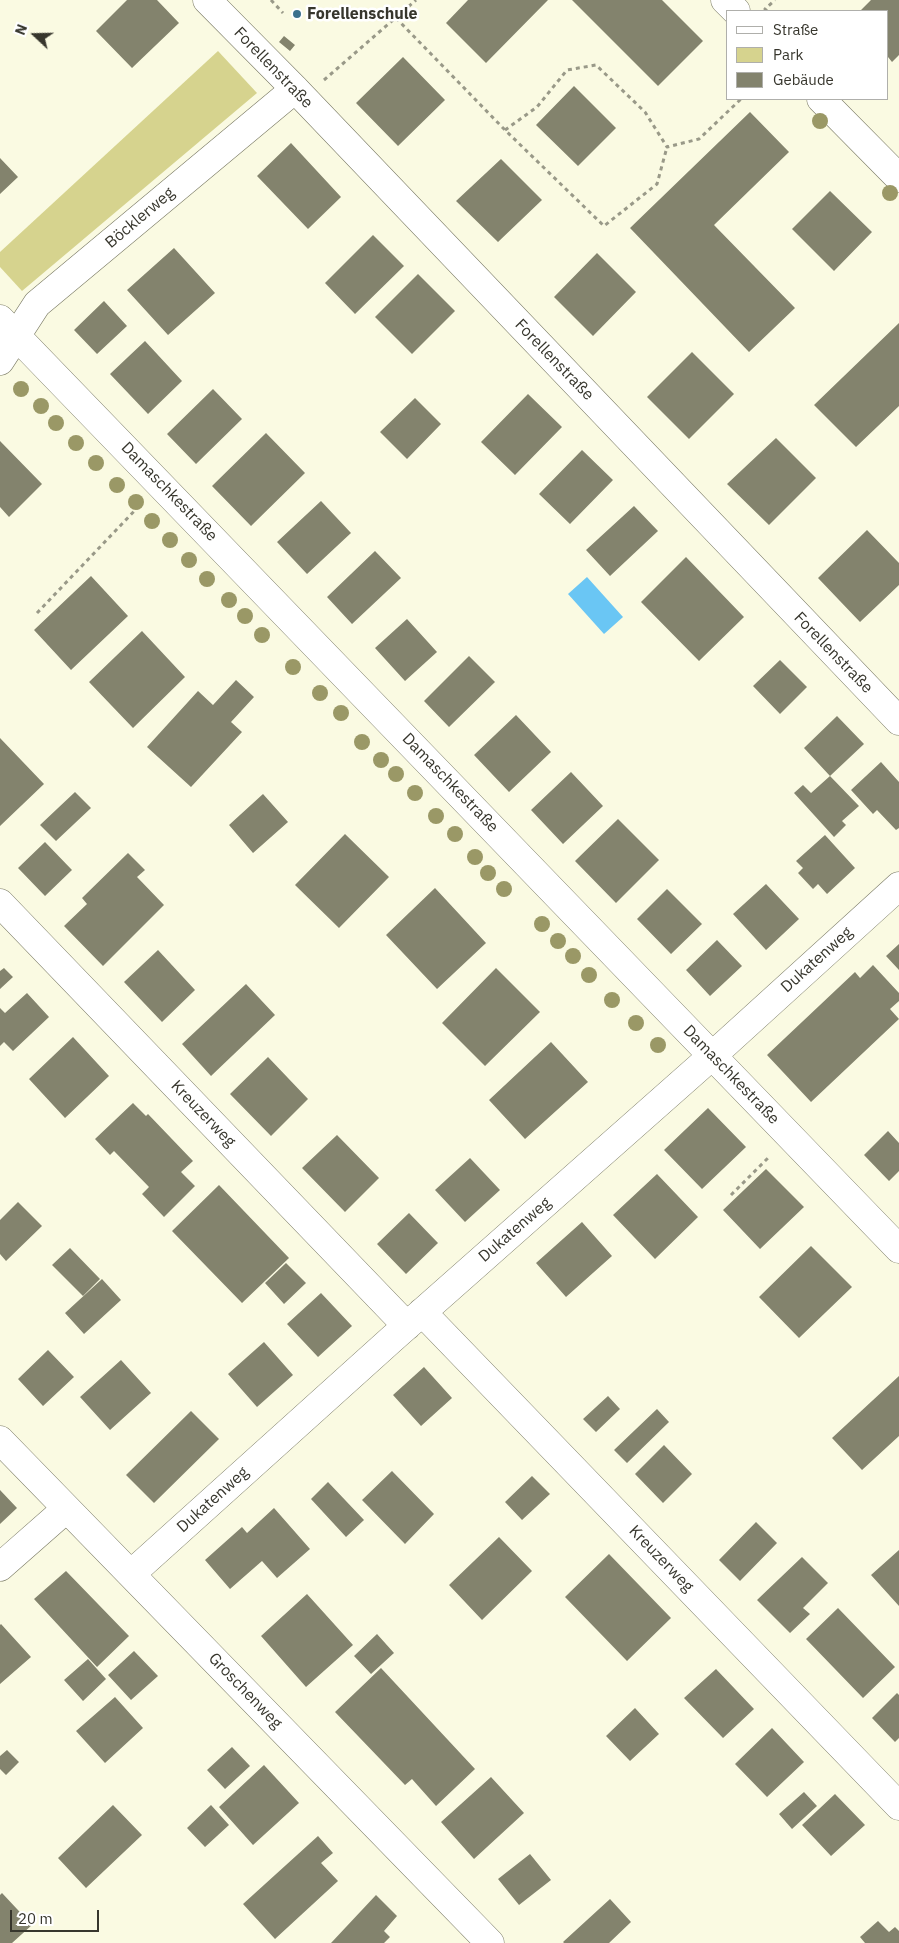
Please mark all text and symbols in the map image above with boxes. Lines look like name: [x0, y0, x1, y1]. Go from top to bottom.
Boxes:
place label: Forellenschule: [307, 4, 418, 24]
marker: Forellenschule: [291, 8, 303, 20]
north arrow: [10, 10, 60, 60]
legend: [726, 10, 889, 100]
text: Straße: [773, 20, 818, 39]
text: N: [11, 22, 31, 38]
street label: Forellenstraße: [230, 23, 316, 113]
text: Park: [773, 45, 803, 64]
text: Gebäude: [773, 70, 834, 89]
street label: Böcklerweg: [101, 184, 179, 252]
street label: Forellenstraße: [511, 315, 597, 405]
street label: Damaschkestraße: [117, 438, 221, 546]
street label: Forellenstraße: [790, 608, 876, 698]
street label: Damaschkestraße: [398, 729, 502, 837]
street label: Dukatenweg: [777, 923, 857, 997]
street label: Damaschkestraße: [679, 1021, 783, 1129]
street label: Kreuzerweg: [167, 1077, 239, 1151]
street label: Dukatenweg: [475, 1193, 555, 1267]
street label: Dukatenweg: [173, 1463, 253, 1537]
street label: Kreuzerweg: [625, 1522, 697, 1596]
street label: Groschenweg: [204, 1649, 286, 1733]
scale bar: [12, 1900, 101, 1932]
text: 20 m: [18, 1909, 53, 1928]

